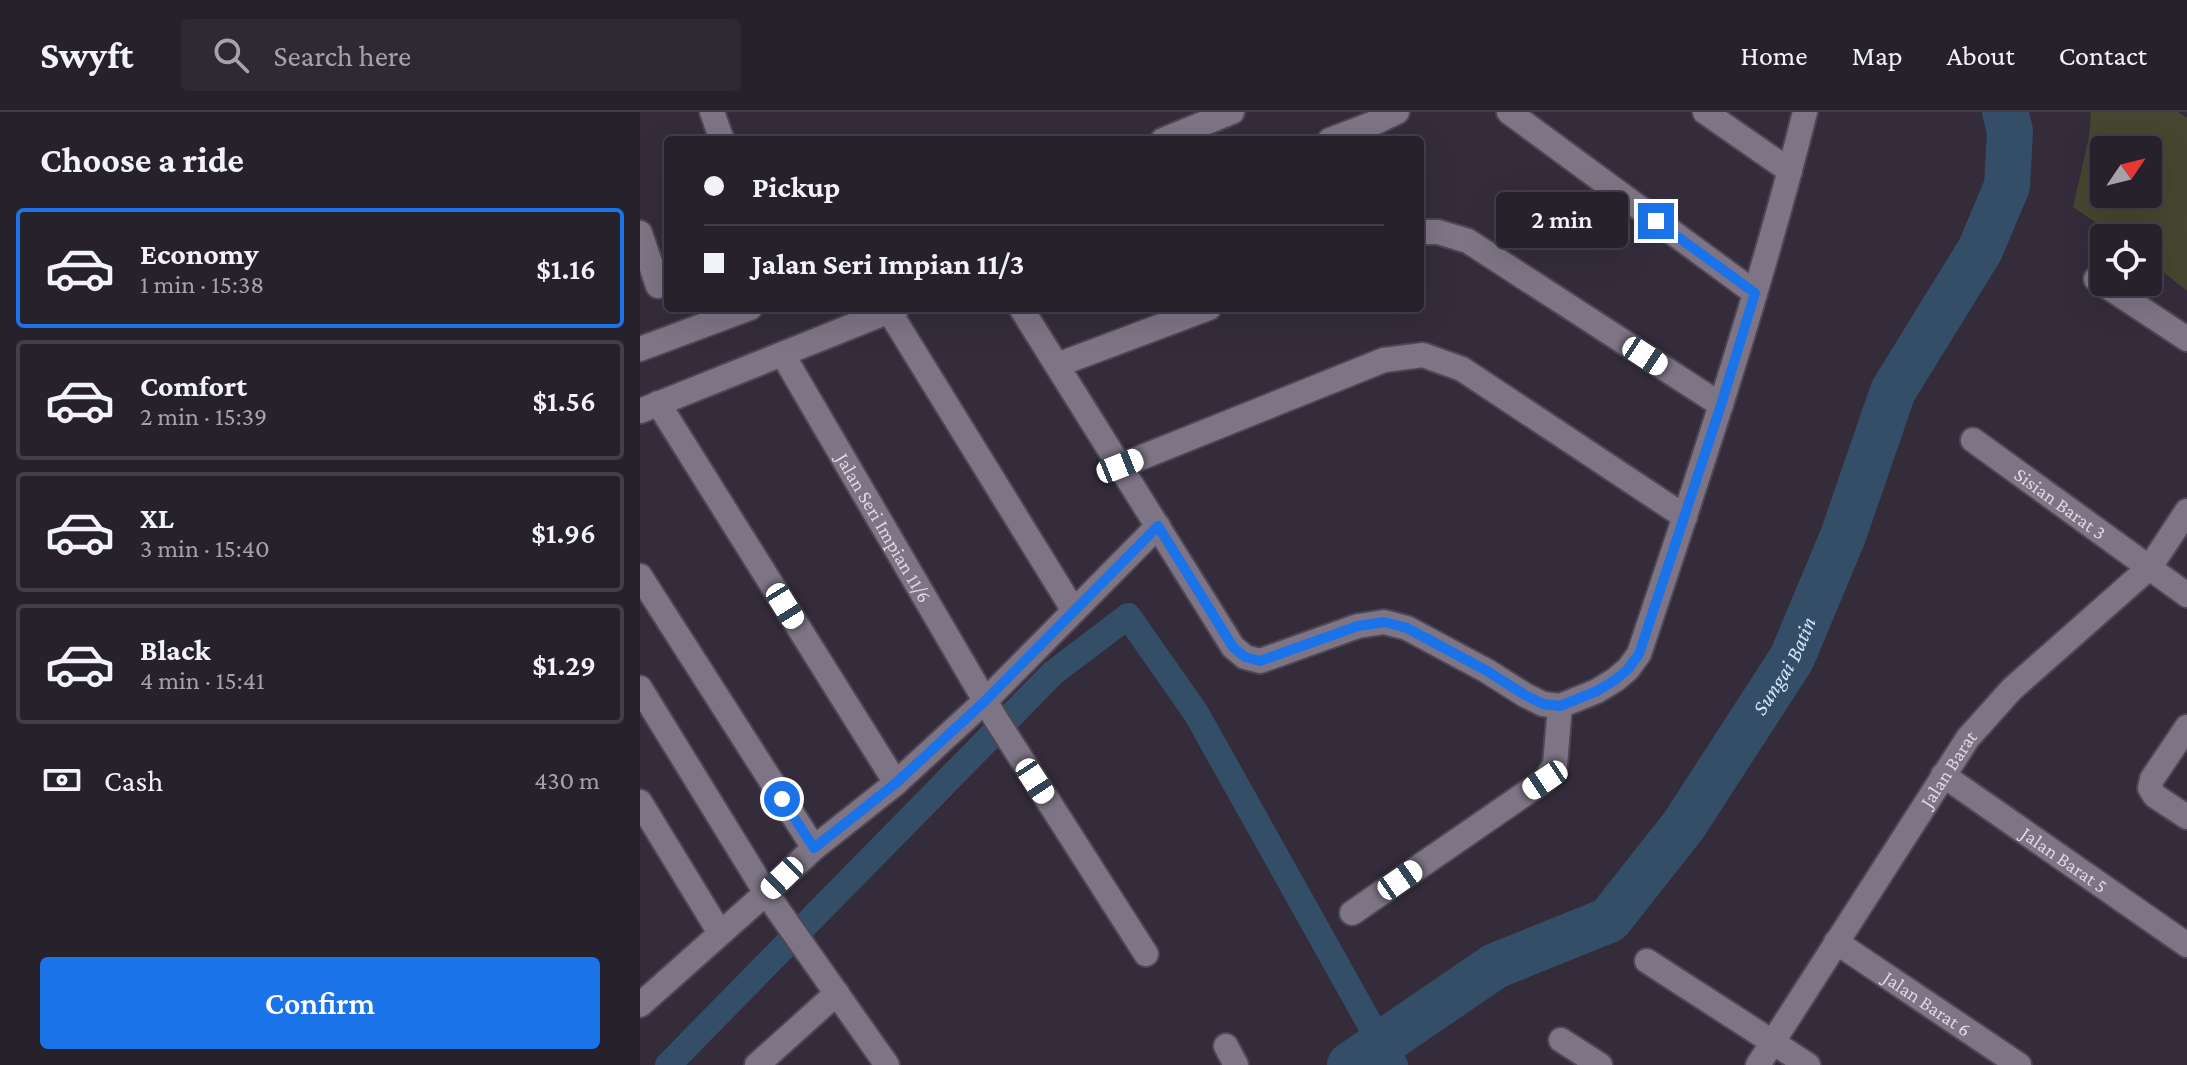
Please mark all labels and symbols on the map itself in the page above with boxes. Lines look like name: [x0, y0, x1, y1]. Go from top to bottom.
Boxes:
north arrow: [2090, 136, 2162, 208]
callout: 2 min: [1496, 193, 1628, 249]
route end: [1638, 203, 1674, 239]
car: [1618, 333, 1672, 379]
car: [1093, 446, 1147, 486]
street label: Jalan Seri Impian 11/6: [830, 447, 936, 606]
street label: Sisian Barat 3: [2010, 463, 2110, 544]
car: [762, 579, 808, 633]
water label: Sungai Batin: [1746, 613, 1820, 719]
street label: Jalan Barat: [1914, 725, 1981, 814]
car: [1012, 754, 1058, 808]
car: [1518, 757, 1572, 803]
route start: [764, 781, 800, 817]
street label: Jalan Barat 5: [2015, 821, 2112, 897]
car: [756, 853, 808, 903]
car: [1373, 856, 1427, 904]
street label: Jalan Barat 6: [1877, 965, 1975, 1041]

